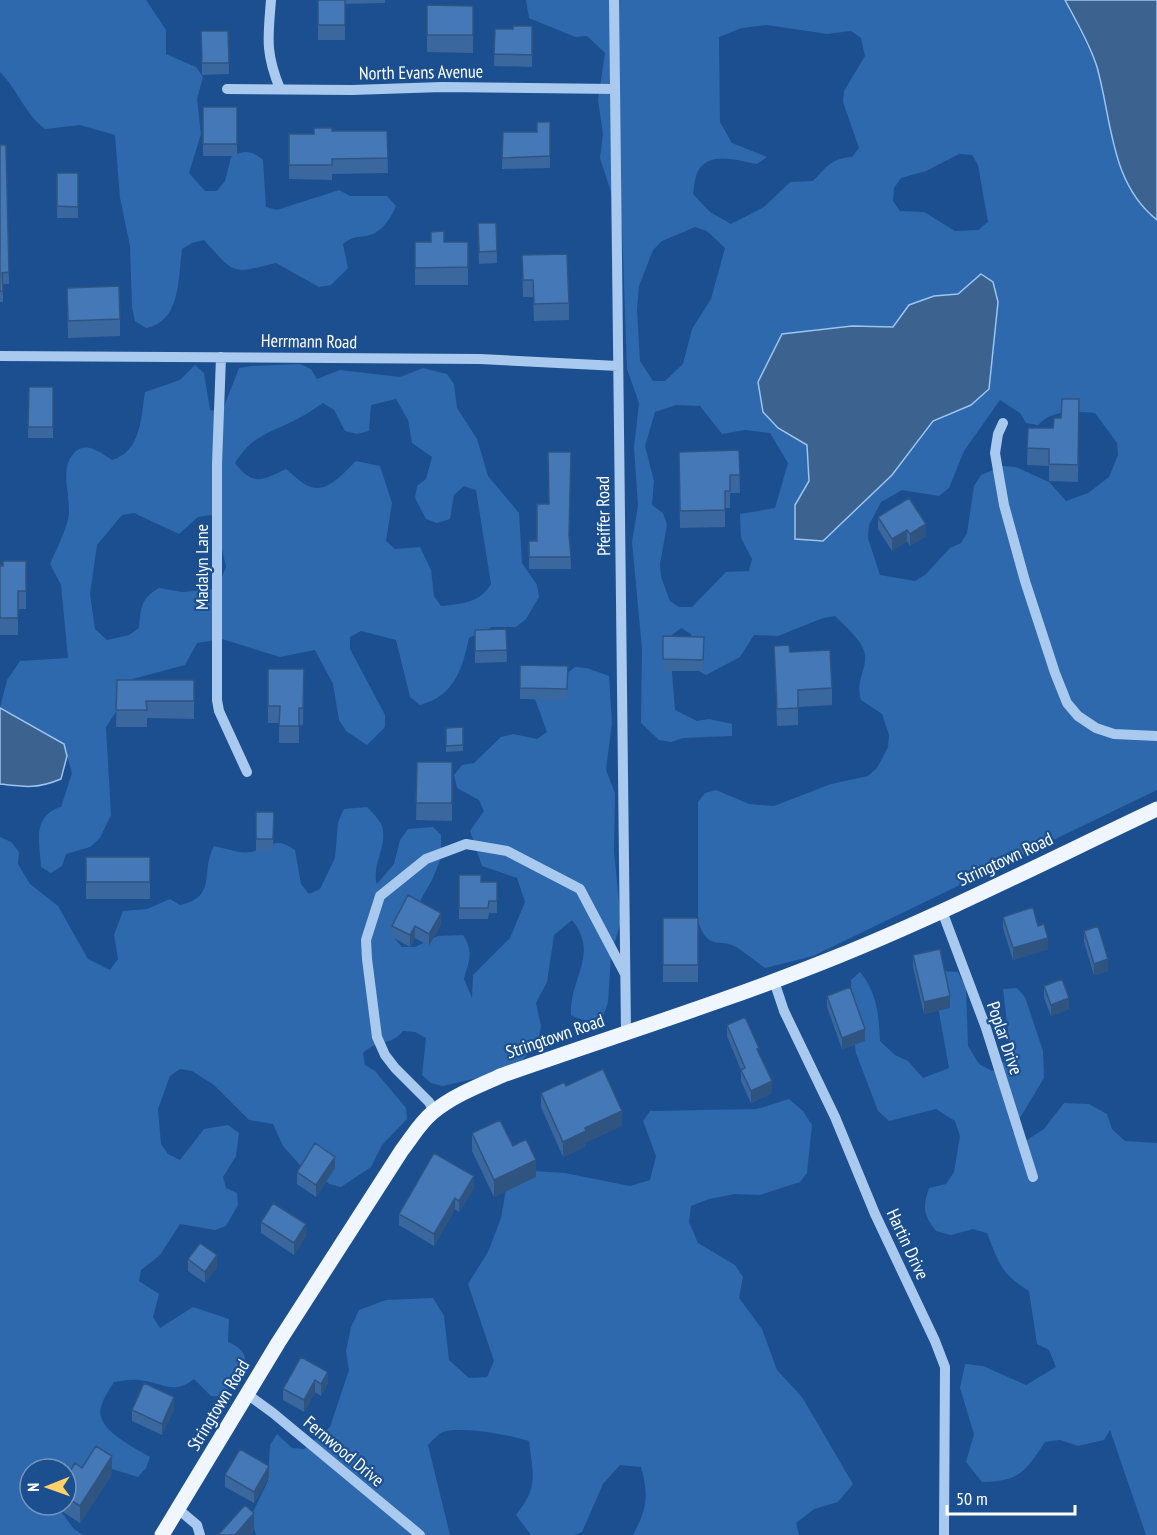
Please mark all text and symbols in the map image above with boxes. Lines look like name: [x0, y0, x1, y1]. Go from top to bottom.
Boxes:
street label: North Evans Avenue: [359, 59, 483, 85]
street label: Herrmann Road: [261, 329, 357, 353]
street label: Pfeiffer Road: [591, 476, 615, 556]
street label: Madalyn Lane: [190, 524, 213, 610]
street label: Stringtown Road: [954, 827, 1056, 891]
street label: Poplar Drive: [982, 998, 1028, 1078]
street label: Stringtown Road: [503, 1008, 607, 1064]
street label: Hartin Drive: [882, 1205, 934, 1283]
street label: Stringtown Road: [182, 1355, 254, 1455]
street label: Fernwood Drive: [299, 1411, 389, 1491]
north arrow: [18, 1457, 78, 1517]
scale bar: [947, 1478, 1074, 1516]
text: N: [23, 1483, 43, 1492]
text: 50 m: [956, 1487, 988, 1510]

